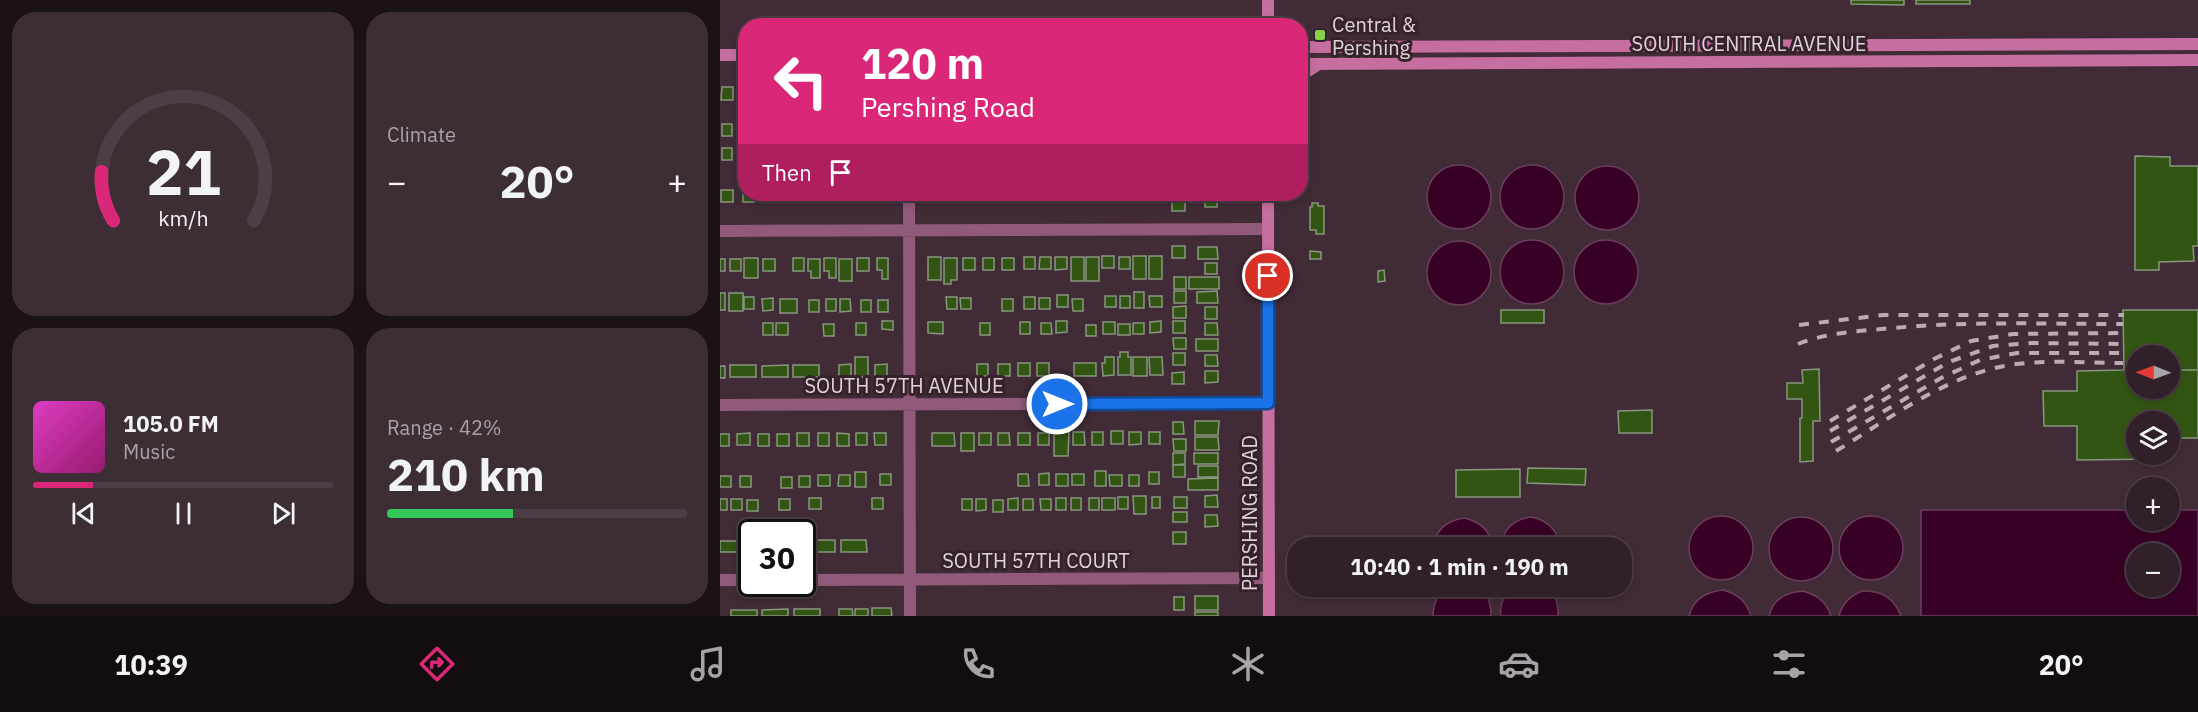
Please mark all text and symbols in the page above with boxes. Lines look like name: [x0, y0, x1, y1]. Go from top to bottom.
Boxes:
place label: Central & Pershing: [1332, 11, 1416, 61]
marker: Central & Pershing: [1313, 28, 1327, 42]
street label: SOUTH CENTRAL AVENUE: [1632, 30, 1866, 57]
text: 120 m: [861, 36, 984, 91]
icon: left: [762, 42, 840, 120]
text: Pershing Road: [861, 89, 1035, 124]
text: Climate: [387, 121, 456, 148]
text: 21: [146, 131, 220, 212]
text: 20°: [499, 152, 575, 210]
icon: arrive: [824, 156, 857, 189]
text: Then: [762, 158, 812, 187]
text: −: [387, 160, 407, 203]
text: +: [667, 160, 687, 203]
text: km/h: [158, 204, 208, 232]
pin: [1242, 250, 1293, 301]
icon: arrive: [1251, 259, 1284, 292]
north arrow: [2126, 345, 2180, 399]
map controls: [2126, 345, 2180, 597]
street label: SOUTH 57TH AVENUE: [804, 372, 1004, 399]
position arrow: [1025, 372, 1089, 436]
text: 105.0 FM: [123, 409, 219, 438]
button: layers: [2126, 411, 2180, 465]
text: Range · 42%: [387, 414, 502, 441]
street label: PERSHING ROAD: [1236, 435, 1263, 591]
text: Music: [123, 438, 175, 465]
text: 210 km: [387, 445, 545, 503]
button: +: [2126, 477, 2180, 531]
icon: previous: [67, 497, 100, 530]
icon: pause: [167, 497, 200, 530]
icon: next: [267, 497, 300, 530]
speed limit sign: 30: [738, 519, 816, 597]
button: −: [2126, 543, 2180, 597]
street label: SOUTH 57TH COURT: [942, 547, 1130, 574]
text: 10:40 · 1 min · 190 m: [1350, 552, 1569, 581]
icon: directions: [416, 643, 458, 685]
icon: music: [687, 643, 729, 685]
icon: phone: [957, 643, 999, 685]
icon: climate: [1227, 643, 1269, 685]
icon: car: [1498, 643, 1540, 685]
icon: filters: [1768, 643, 1810, 685]
text: 10:39: [114, 647, 188, 682]
text: 20°: [2039, 647, 2084, 682]

